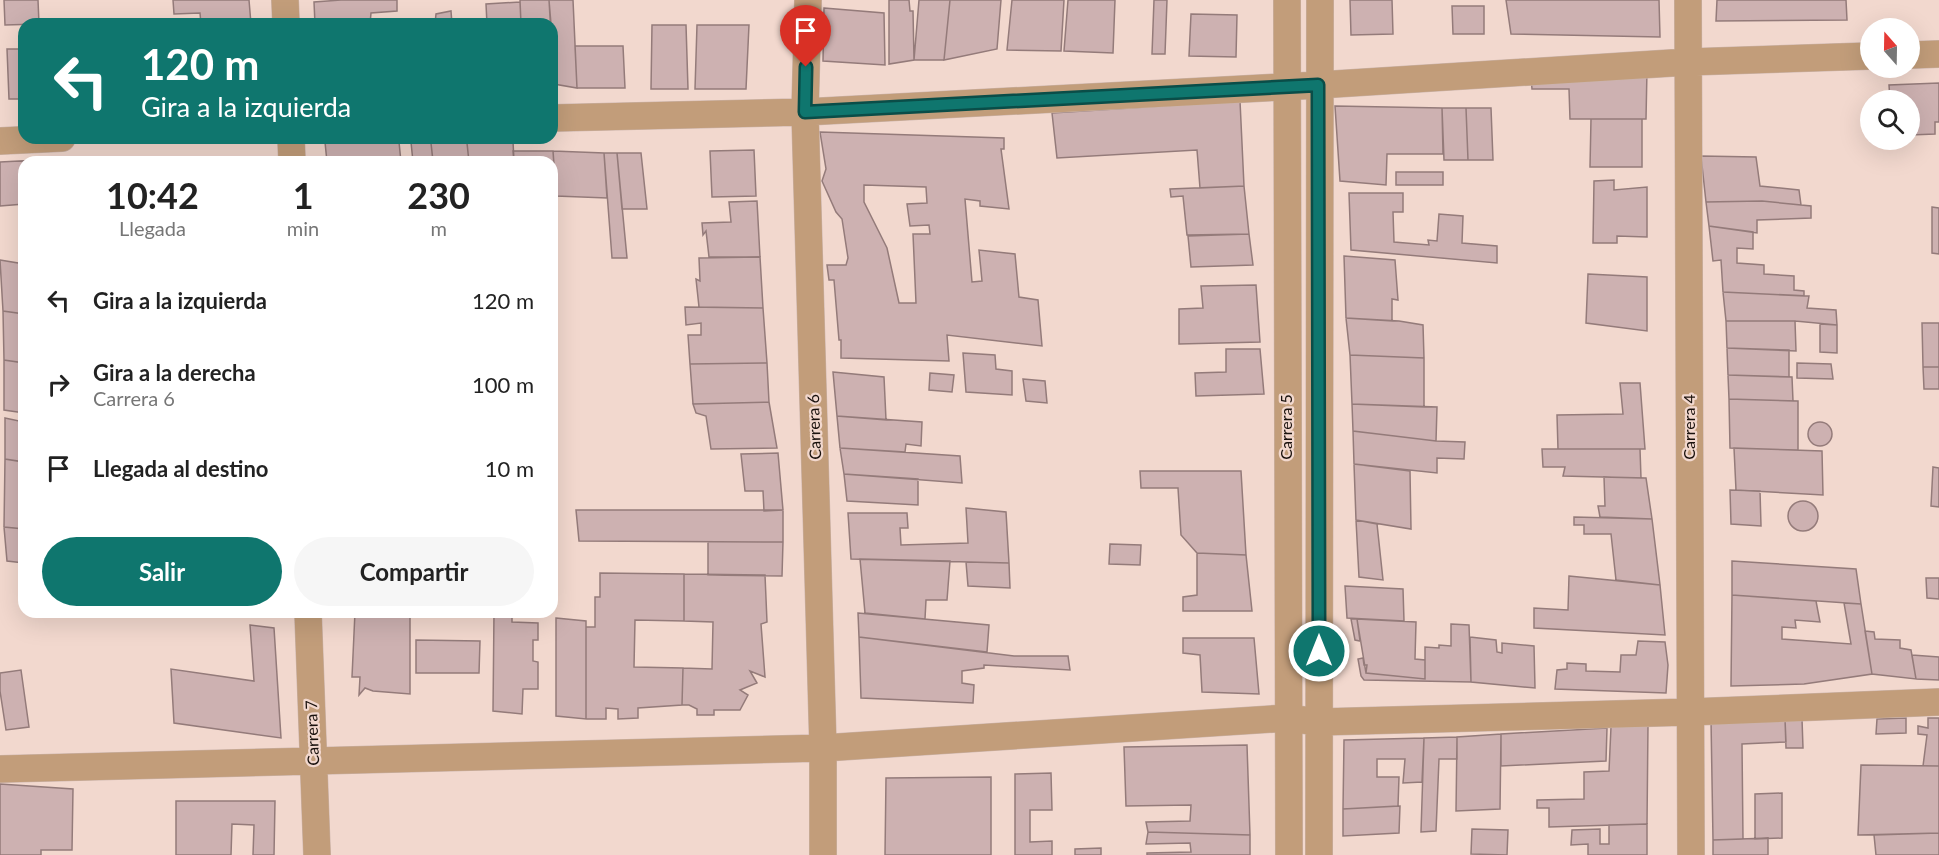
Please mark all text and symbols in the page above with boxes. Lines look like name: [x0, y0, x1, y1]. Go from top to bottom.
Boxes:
pin: [780, 5, 831, 67]
icon: arrive: [789, 14, 822, 47]
north arrow: [1860, 18, 1920, 78]
map controls: [1860, 18, 1920, 150]
text: 120 m: [141, 39, 259, 89]
icon: left: [42, 42, 120, 120]
text: Gira a la izquierda: [141, 90, 351, 123]
button: search: [1860, 90, 1920, 150]
text: 10:42: [106, 173, 199, 217]
text: 1: [293, 173, 314, 217]
text: 230: [407, 173, 470, 217]
text: Llegada: [119, 216, 186, 240]
text: min: [287, 216, 319, 240]
text: m: [430, 216, 447, 240]
icon: left: [42, 284, 75, 317]
text: Gira a la izquierda: [93, 287, 267, 314]
text: 120 m: [472, 287, 534, 314]
text: Gira a la derecha: [93, 359, 256, 386]
icon: right: [42, 368, 75, 401]
text: 100 m: [472, 371, 534, 398]
text: Carrera 6: [93, 386, 175, 410]
street label: Carrera 6: [803, 394, 824, 460]
street label: Carrera 5: [1276, 394, 1295, 460]
street label: Carrera 4: [1679, 394, 1698, 460]
icon: arrive: [42, 452, 75, 485]
text: Llegada al destino: [93, 455, 269, 482]
text: 10 m: [485, 455, 534, 482]
button: Salir: [42, 537, 282, 606]
button: Compartir: [294, 537, 534, 606]
position arrow: [1287, 619, 1351, 683]
street label: Carrera 7: [301, 700, 322, 766]

